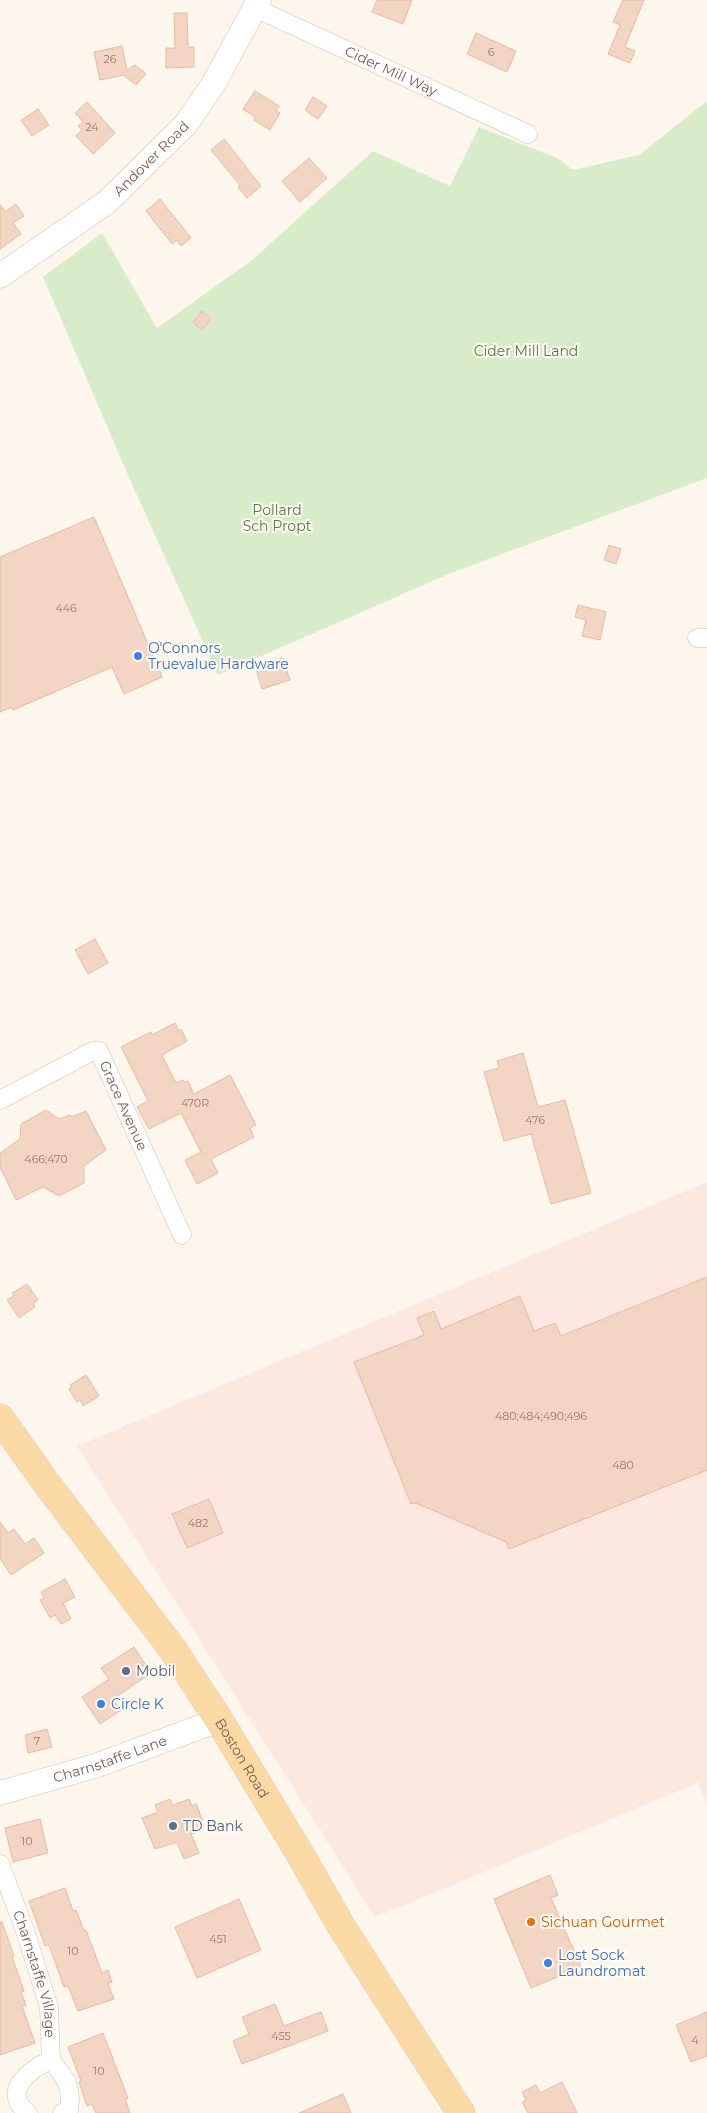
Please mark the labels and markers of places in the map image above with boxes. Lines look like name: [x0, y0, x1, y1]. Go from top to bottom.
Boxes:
place label: O'Connors Truevalue Hardware: [148, 639, 289, 673]
marker: O'Connors Truevalue Hardware: [132, 650, 144, 662]
place label: Mobil: [136, 1662, 175, 1680]
marker: Mobil: [120, 1665, 132, 1677]
place label: Circle K: [111, 1695, 164, 1713]
marker: Circle K: [95, 1698, 107, 1710]
place label: TD Bank: [183, 1817, 244, 1835]
marker: TD Bank: [167, 1820, 179, 1832]
place label: Sichuan Gourmet: [541, 1913, 665, 1931]
marker: Sichuan Gourmet: [525, 1916, 537, 1928]
place label: Lost Sock Laundromat: [558, 1946, 646, 1980]
marker: Lost Sock Laundromat: [542, 1957, 554, 1969]

